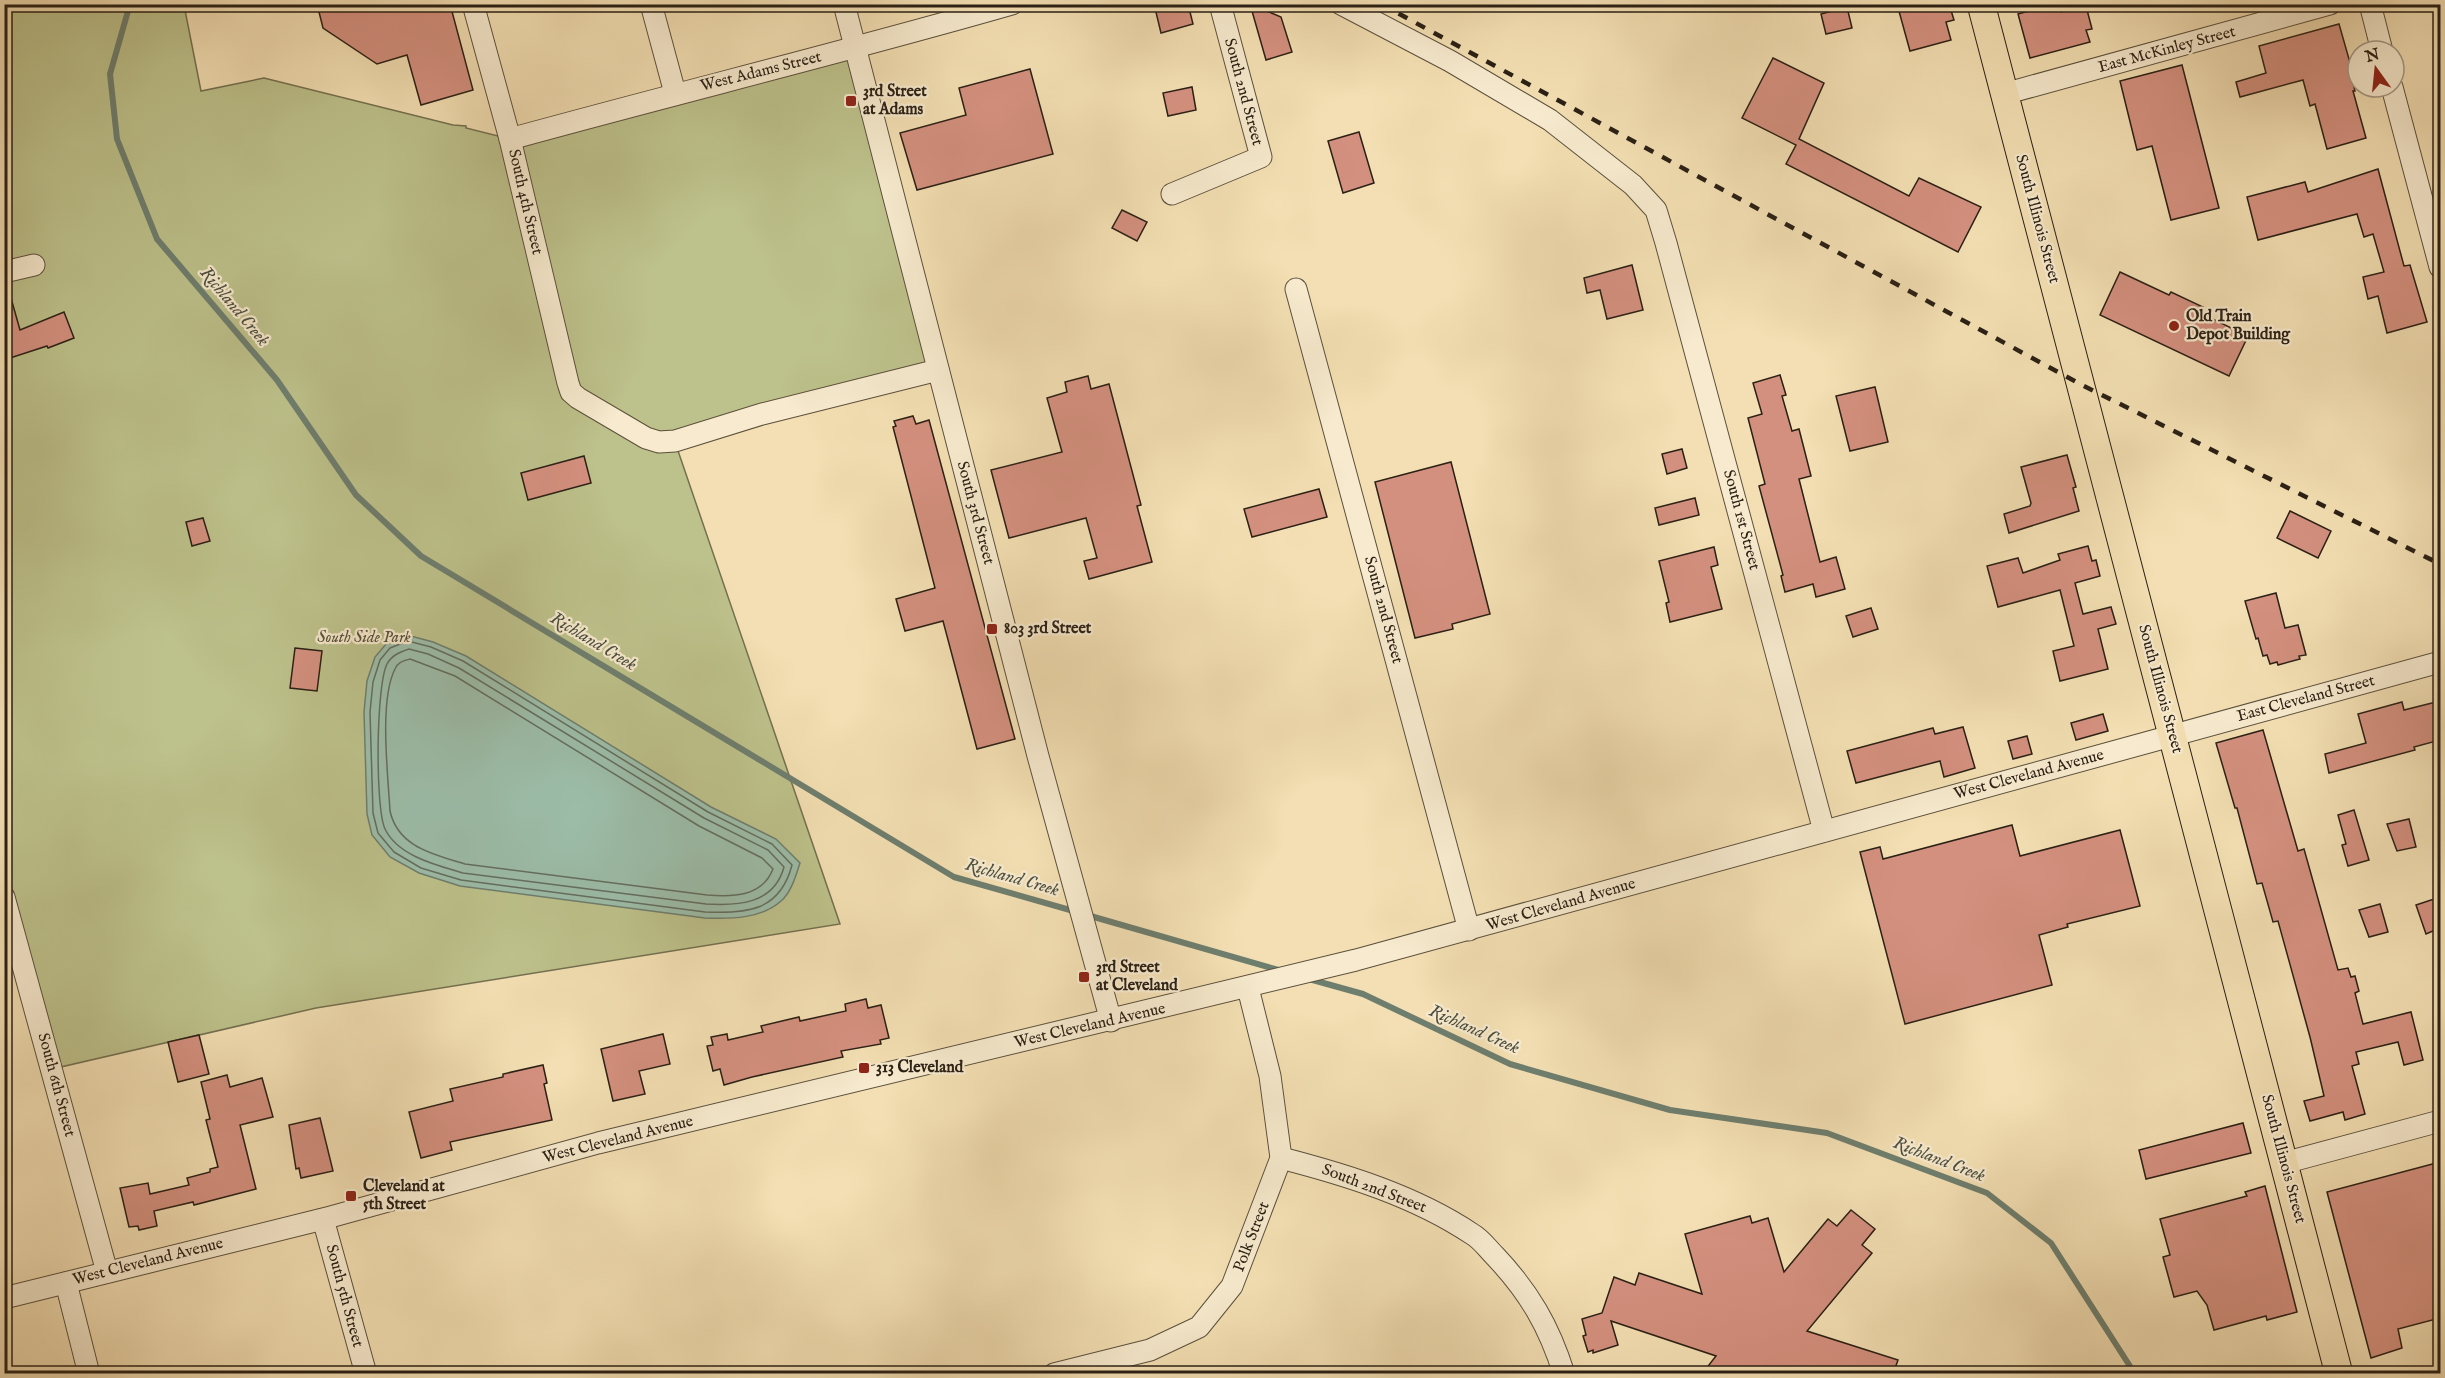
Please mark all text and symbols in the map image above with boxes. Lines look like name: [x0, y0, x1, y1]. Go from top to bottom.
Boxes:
street label: East McKinley Street: [2096, 22, 2238, 78]
street label: South 2nd Street: [1219, 36, 1267, 148]
north arrow: [2346, 39, 2406, 99]
text: N: [2362, 45, 2382, 68]
street label: West Adams Street: [698, 47, 824, 97]
place label: 3rd Street at Adams: [863, 82, 927, 120]
marker: 3rd Street at Adams: [844, 94, 858, 108]
street label: South 4th Street: [503, 147, 547, 257]
street label: South Illinois Street: [2010, 152, 2064, 286]
water label: Richland Creek: [194, 263, 274, 351]
place label: Old Train Depot Building: [2186, 307, 2291, 345]
marker: Old Train Depot Building: [2167, 319, 2181, 333]
street label: South 3rd Street: [952, 459, 999, 567]
street label: South 1st Street: [1718, 468, 1764, 573]
street label: South 2nd Street: [1359, 554, 1407, 666]
water label: Richland Creek: [546, 607, 640, 677]
place label: 803 3rd Street: [1004, 619, 1092, 639]
marker: 803 3rd Street: [985, 622, 999, 636]
street label: South Illinois Street: [2133, 622, 2187, 756]
park label: South Side Park: [317, 628, 411, 648]
street label: East Cleveland Street: [2235, 671, 2377, 727]
street label: West Cleveland Avenue: [1952, 745, 2106, 805]
water label: Richland Creek: [962, 854, 1062, 902]
street label: West Cleveland Avenue: [1484, 874, 1638, 936]
place label: 3rd Street at Cleveland: [1096, 958, 1178, 996]
marker: 3rd Street at Cleveland: [1077, 970, 1091, 984]
street label: West Cleveland Avenue: [1012, 999, 1168, 1053]
water label: Richland Creek: [1425, 1000, 1523, 1060]
street label: South 6th Street: [33, 1031, 80, 1140]
place label: 313 Cleveland: [876, 1058, 964, 1078]
marker: 313 Cleveland: [857, 1061, 871, 1075]
street label: South Illinois Street: [2256, 1092, 2310, 1226]
street label: West Cleveland Avenue: [541, 1112, 695, 1168]
water label: Richland Creek: [1890, 1132, 1988, 1188]
street label: South 2nd Street: [1319, 1160, 1430, 1218]
place label: Cleveland at 5th Street: [363, 1177, 445, 1215]
marker: Cleveland at 5th Street: [344, 1189, 358, 1203]
street label: Polk Street: [1229, 1199, 1275, 1275]
street label: West Cleveland Avenue: [71, 1234, 225, 1290]
street label: South 5th Street: [321, 1242, 367, 1350]

